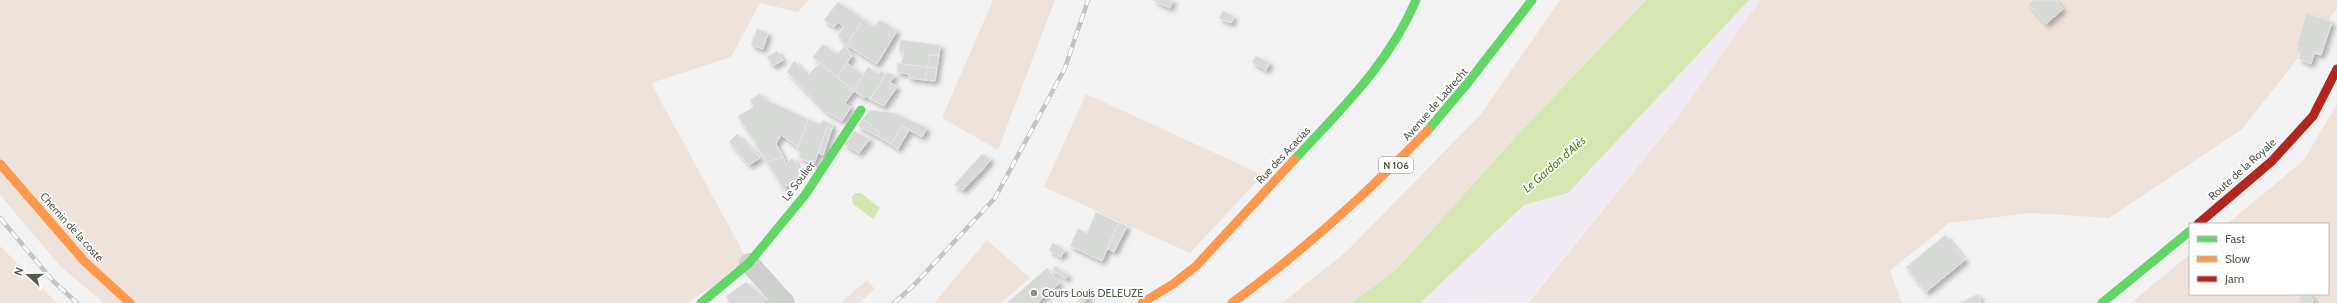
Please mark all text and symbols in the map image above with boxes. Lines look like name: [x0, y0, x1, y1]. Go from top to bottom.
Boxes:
street label: Avenue de Ladrecht: [1400, 64, 1471, 143]
street label: Rue des Acacias: [1253, 123, 1313, 187]
water label: Le Gardon d'Alès: [1519, 132, 1589, 196]
street label: Route de la Royale: [2205, 135, 2279, 203]
road number: N 106: [1379, 157, 1413, 173]
street label: Le Soulier: [779, 158, 818, 204]
street label: Chemin de la coste: [37, 189, 107, 265]
legend: [2189, 223, 2329, 295]
text: Fast: [2225, 231, 2245, 246]
text: Slow: [2225, 251, 2250, 266]
north arrow: [8, 255, 48, 295]
text: N: [11, 265, 27, 278]
text: Jam: [2224, 271, 2244, 286]
place label: Cours Louis DELEUZE: [1042, 286, 1143, 300]
marker: Cours Louis DELEUZE: [1029, 288, 1039, 298]

